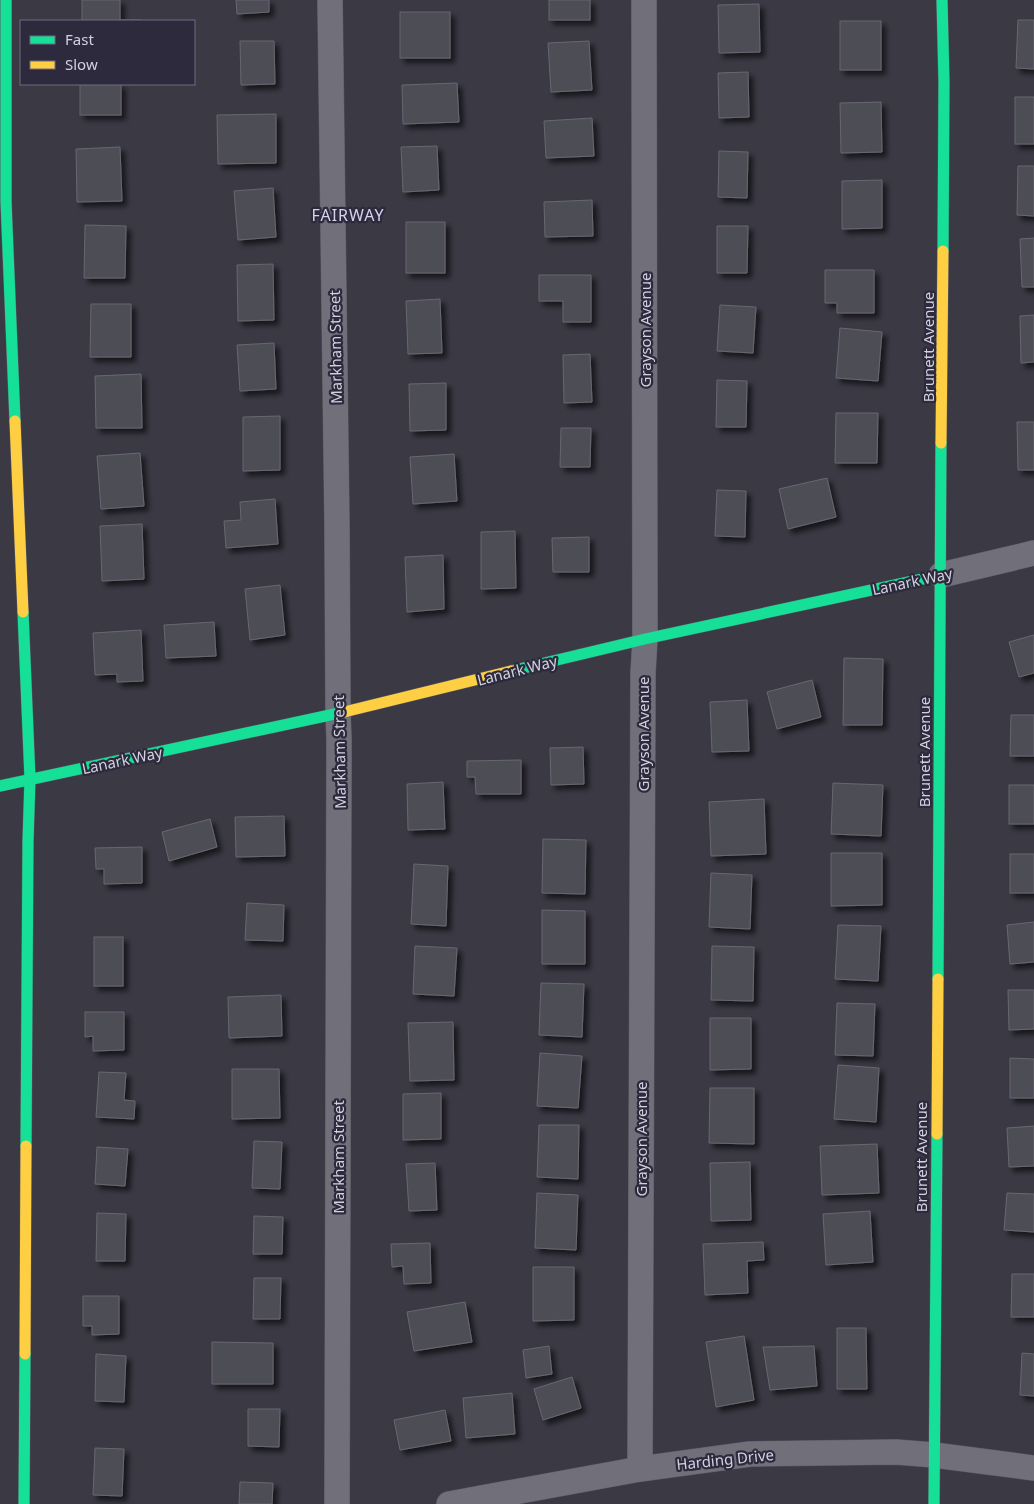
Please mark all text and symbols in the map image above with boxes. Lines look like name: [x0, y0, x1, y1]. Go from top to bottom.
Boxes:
legend: [20, 20, 195, 85]
text: Fast: [65, 29, 94, 49]
text: Slow: [65, 54, 98, 74]
district label: FAIRWAY: [311, 204, 385, 226]
street label: Grayson Avenue: [635, 273, 655, 387]
street label: Markham Street: [324, 289, 346, 404]
street label: Brunett Avenue: [918, 292, 938, 402]
street label: Lanark Way: [870, 563, 954, 599]
street label: Lanark Way: [475, 650, 559, 690]
street label: Grayson Avenue: [633, 677, 653, 791]
street label: Markham Street: [328, 694, 350, 809]
street label: Brunett Avenue: [914, 697, 934, 807]
street label: Lanark Way: [80, 742, 164, 778]
street label: Grayson Avenue: [631, 1082, 651, 1196]
street label: Markham Street: [328, 1100, 348, 1214]
street label: Brunett Avenue: [911, 1102, 931, 1212]
street label: Harding Drive: [675, 1444, 775, 1474]

